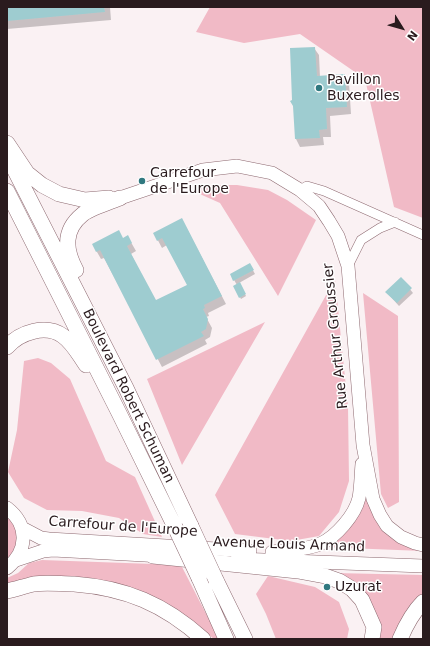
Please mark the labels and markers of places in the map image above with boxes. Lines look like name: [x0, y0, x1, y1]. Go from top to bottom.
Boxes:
place label: Pavillon Buxerolles: [327, 72, 400, 104]
marker: Pavillon Buxerolles: [314, 83, 324, 93]
place label: Carrefour de l'Europe: [150, 165, 229, 198]
marker: Carrefour de l'Europe: [137, 176, 147, 186]
place label: Uzurat: [335, 579, 381, 595]
marker: Uzurat: [322, 582, 332, 592]

